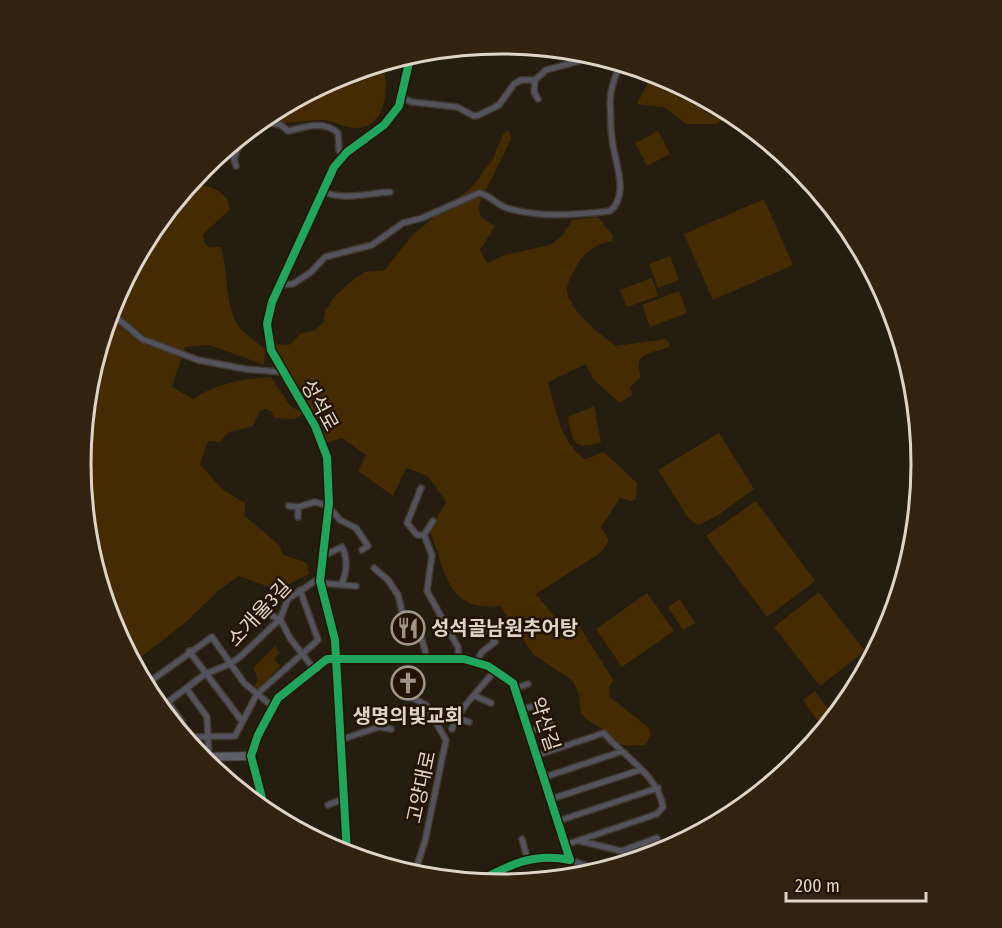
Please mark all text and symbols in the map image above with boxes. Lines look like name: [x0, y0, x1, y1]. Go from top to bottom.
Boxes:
street label: 성석로: [296, 375, 344, 435]
street label: 소개울3길: [222, 575, 296, 651]
restaurant icon: 성석골남원추어탕: [390, 610, 426, 646]
place label: 성석골남원추어탕: [431, 616, 578, 640]
church icon: 생명의빛교회: [390, 665, 426, 701]
street label: 약산길: [525, 694, 565, 754]
place label: 생명의빛교회: [353, 704, 463, 728]
street label: 고양대로: [402, 749, 440, 825]
scale bar: [786, 865, 926, 903]
text: 200 m: [795, 875, 840, 897]

